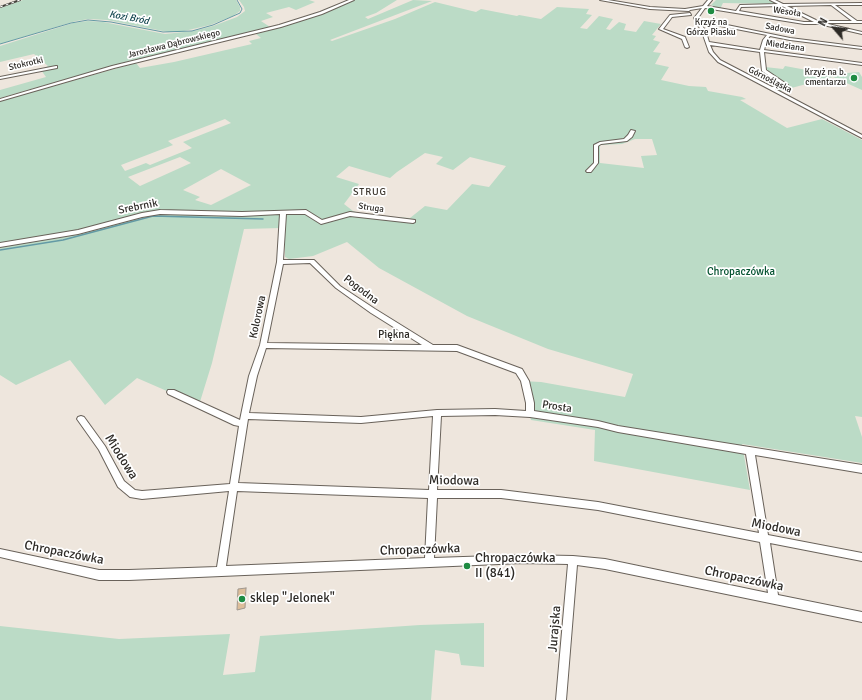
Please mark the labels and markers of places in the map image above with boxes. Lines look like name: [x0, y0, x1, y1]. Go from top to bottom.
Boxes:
marker: Krzyż na Górze Piasku: [706, 6, 716, 16]
place label: Krzyż na Górze Piasku: [686, 18, 736, 39]
place label: Krzyż na b. cmentarzu: [804, 68, 846, 89]
marker: Krzyż na b. cmentarzu: [849, 73, 859, 83]
place label: Chropaczówka II (841): [475, 551, 556, 582]
marker: Chropaczówka II (841): [462, 561, 472, 571]
place label: sklep "Jelonek": [250, 591, 335, 607]
marker: sklep "Jelonek": [237, 594, 247, 604]

